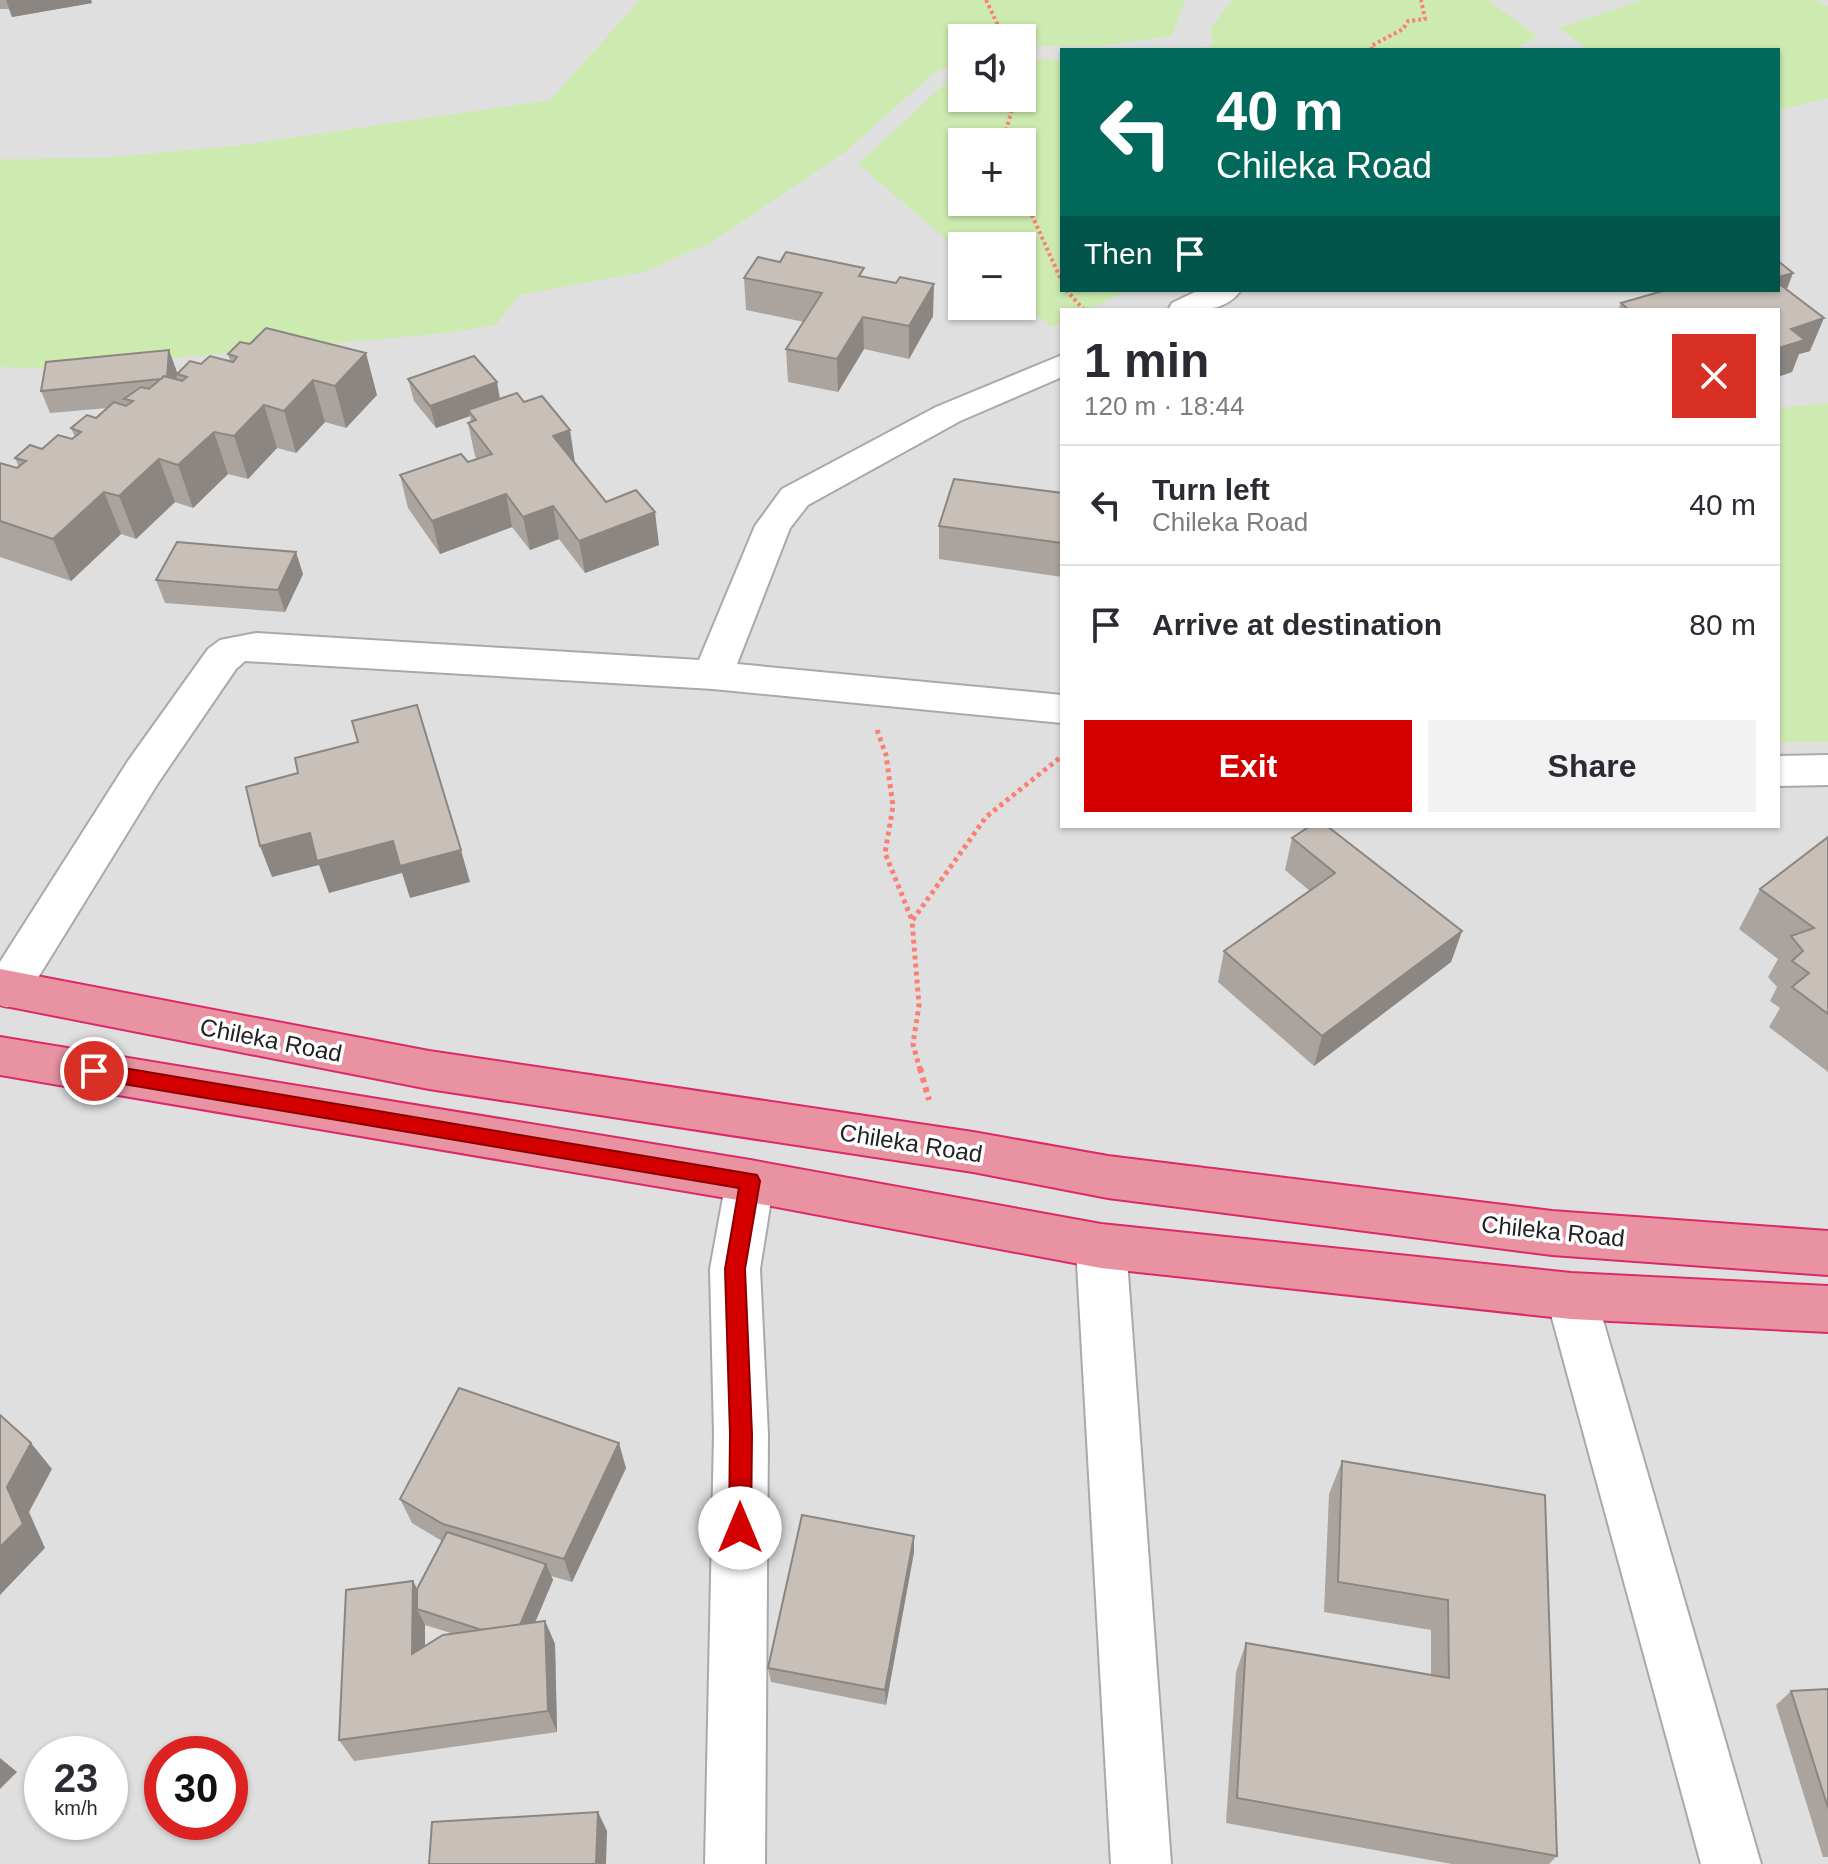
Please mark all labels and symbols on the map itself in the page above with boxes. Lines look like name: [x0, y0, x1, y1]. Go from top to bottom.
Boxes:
street label: Chileka Road: [198, 1013, 344, 1067]
pin: [60, 1037, 128, 1105]
street label: Chileka Road: [838, 1118, 984, 1168]
street label: Chileka Road: [1480, 1210, 1626, 1252]
position arrow: [698, 1486, 782, 1570]
speed limit sign: 30: [144, 1736, 248, 1840]

